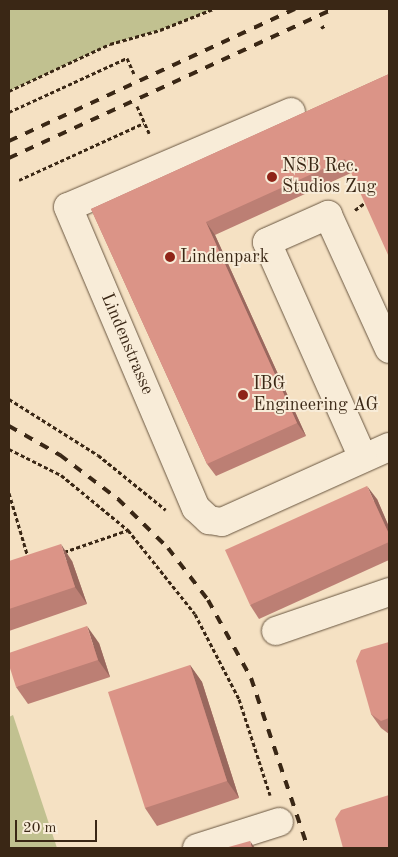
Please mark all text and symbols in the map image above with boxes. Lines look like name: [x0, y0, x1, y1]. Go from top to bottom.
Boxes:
place label: NSB Rec. Studios Zug: [282, 156, 376, 198]
marker: NSB Rec. Studios Zug: [266, 171, 278, 183]
place label: Lindenpark: [180, 246, 269, 268]
marker: Lindenpark: [164, 251, 176, 263]
street label: Lindenstrasse: [96, 290, 158, 398]
place label: IBG Engineering AG: [253, 374, 379, 416]
marker: IBG Engineering AG: [237, 389, 249, 401]
scale bar: [18, 810, 100, 842]
text: 20 m: [23, 821, 57, 836]

